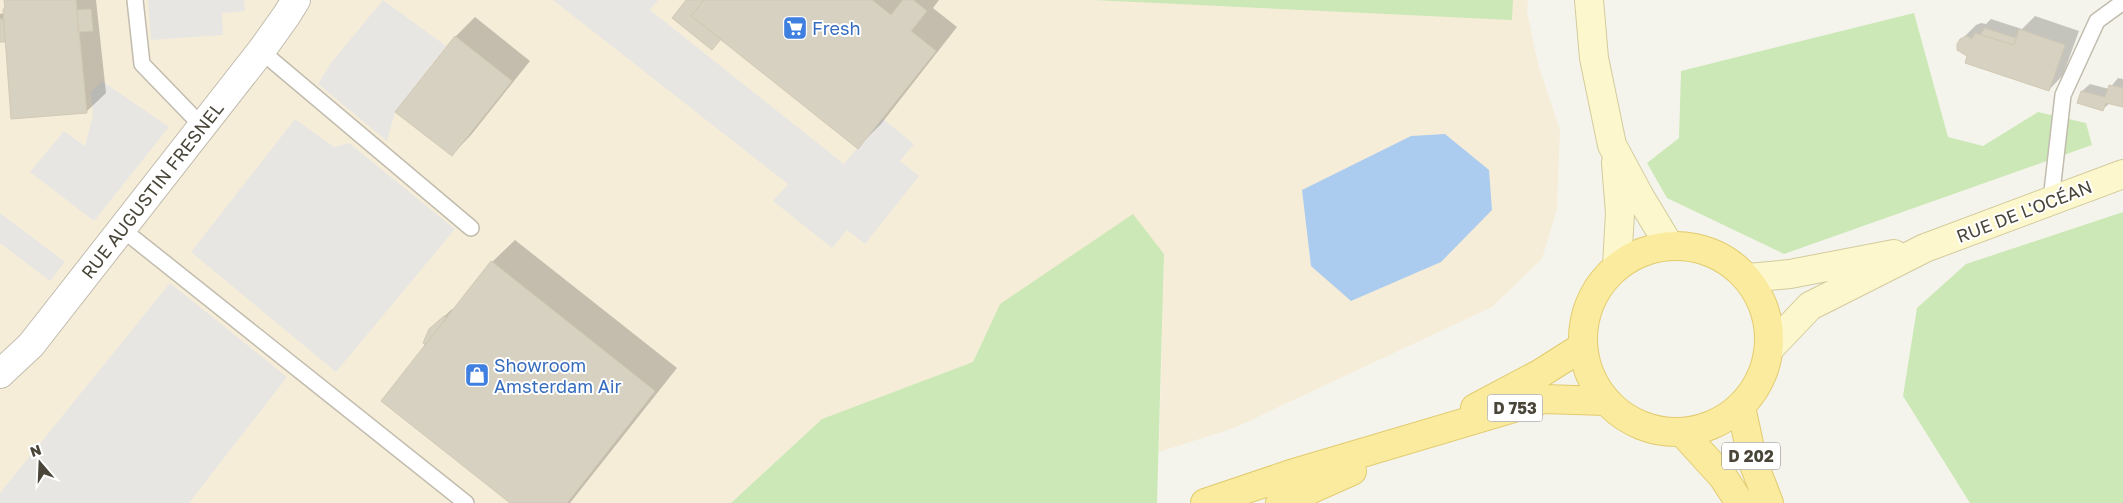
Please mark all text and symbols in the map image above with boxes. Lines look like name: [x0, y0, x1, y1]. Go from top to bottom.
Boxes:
supermarket icon: Fresh: [782, 15, 808, 41]
place label: Fresh: [812, 17, 861, 39]
street label: RUE AUGUSTIN FRESNEL: [76, 97, 228, 283]
street label: RUE DE L'OCÉAN: [1953, 175, 2095, 247]
place label: Showroom Amsterdam Air: [494, 354, 622, 397]
shop icon: Showroom Amsterdam Air: [464, 362, 490, 388]
road number: D 753: [1488, 394, 1542, 422]
north arrow: [15, 438, 65, 488]
text: N: [28, 440, 43, 460]
road number: D 202: [1722, 442, 1780, 470]

